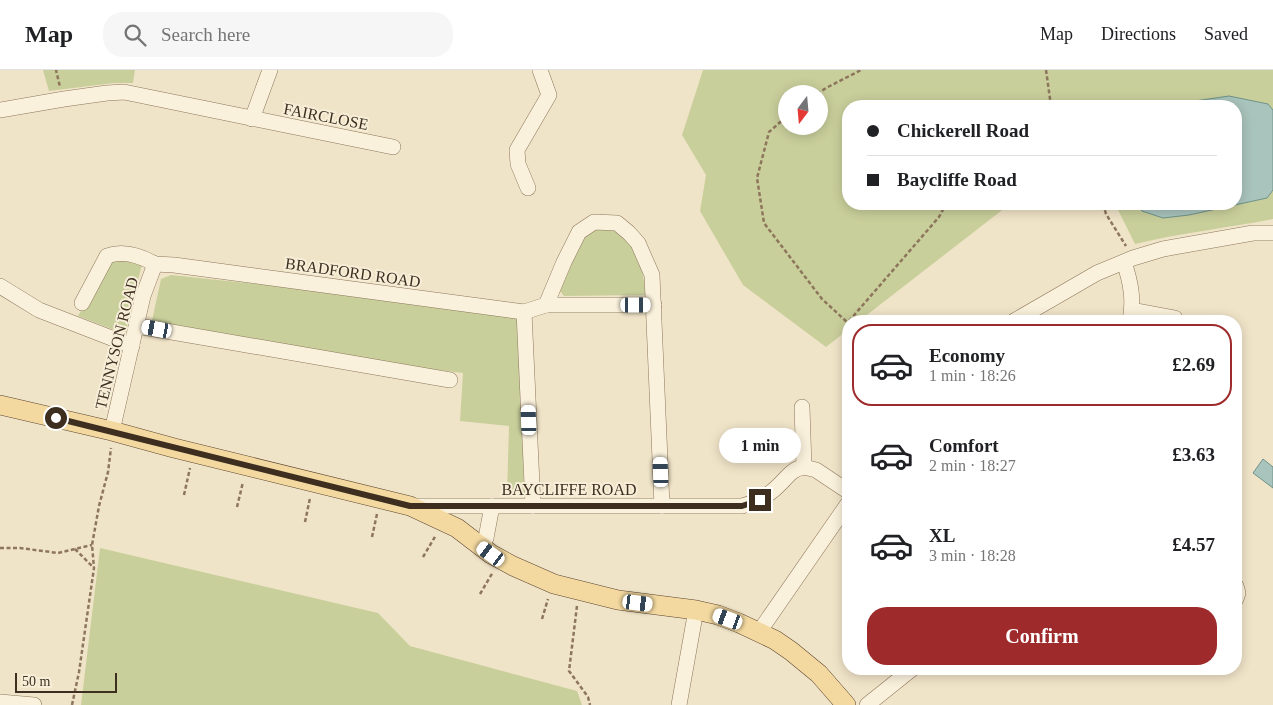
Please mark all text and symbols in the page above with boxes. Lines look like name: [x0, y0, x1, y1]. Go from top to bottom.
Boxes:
search box: [103, 12, 453, 57]
text: Map: [25, 21, 73, 47]
icon: search: [121, 21, 149, 49]
text: Search here: [161, 24, 250, 45]
text: Map: [1040, 24, 1073, 44]
text: Directions: [1101, 24, 1176, 44]
text: Saved: [1204, 24, 1248, 44]
north arrow: [778, 85, 828, 135]
map controls: [778, 85, 828, 135]
street label: FAIRCLOSE: [282, 100, 370, 133]
text: Chickerell Road: [897, 120, 1029, 141]
text: Baycliffe Road: [897, 169, 1017, 190]
street label: BRADFORD ROAD: [284, 255, 422, 290]
street label: TENNYSON ROAD: [92, 275, 141, 411]
car: [621, 298, 651, 313]
car: [140, 319, 173, 339]
icon: car: [869, 343, 914, 388]
text: Economy: [929, 345, 1005, 366]
text: £2.69: [1172, 354, 1215, 375]
text: 1 min · 18:26: [929, 367, 1016, 384]
car: [520, 405, 537, 435]
route start: [45, 407, 67, 429]
callout: 1 min: [719, 428, 801, 462]
icon: car: [869, 433, 914, 478]
text: Comfort: [929, 435, 999, 456]
text: 1 min: [741, 437, 779, 454]
text: £3.63: [1172, 444, 1215, 465]
car: [652, 457, 669, 487]
text: 2 min · 18:27: [929, 457, 1016, 474]
street label: BAYCLIFFE ROAD: [502, 481, 637, 498]
route end: [749, 489, 771, 511]
icon: car: [869, 523, 914, 568]
text: XL: [929, 525, 955, 546]
text: £4.57: [1172, 534, 1215, 555]
car: [474, 539, 507, 569]
text: 3 min · 18:28: [929, 547, 1016, 564]
car: [622, 594, 653, 612]
car: [711, 607, 744, 631]
button: Confirm: [867, 607, 1217, 665]
scale bar: [15, 670, 118, 693]
text: 50 m: [22, 674, 50, 689]

